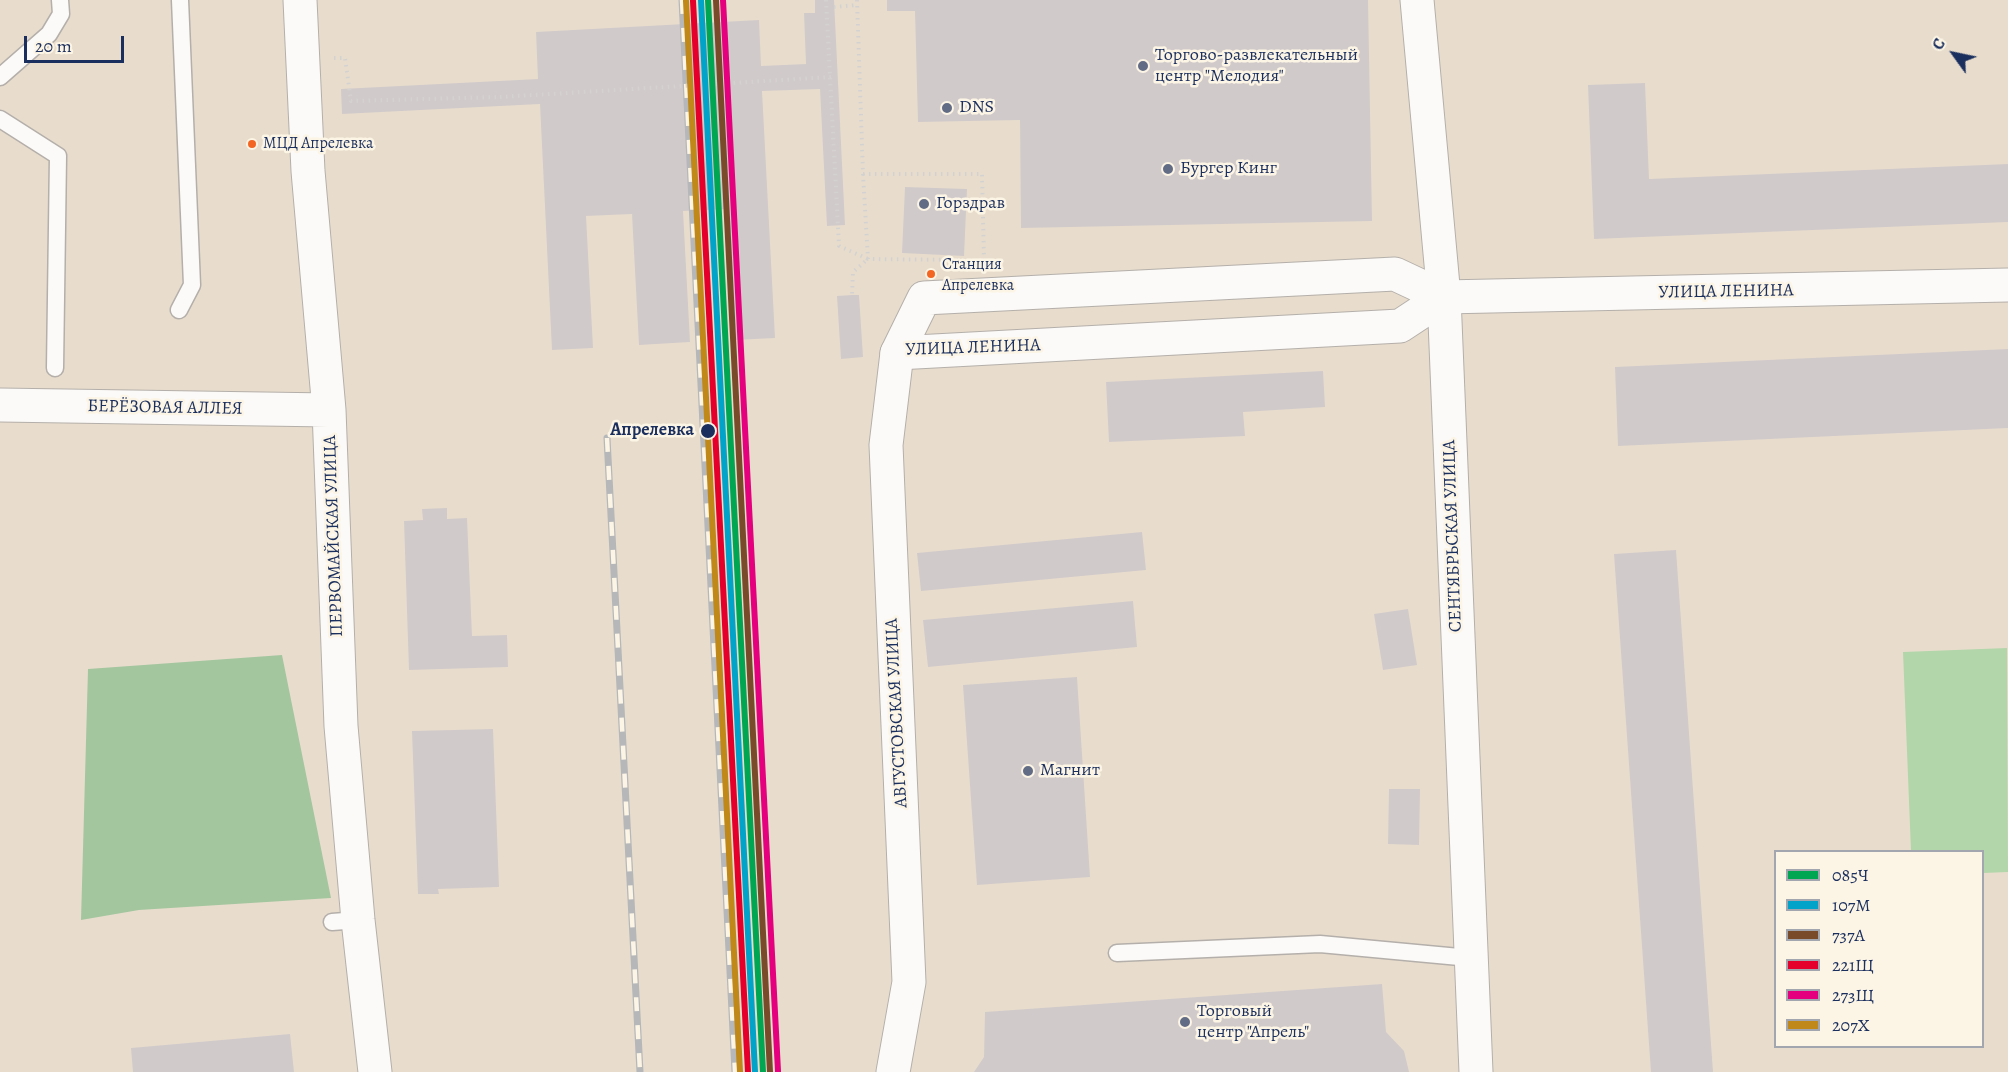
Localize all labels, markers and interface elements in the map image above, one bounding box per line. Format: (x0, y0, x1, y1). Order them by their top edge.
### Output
scale bar (27, 24, 128, 62)
north arrow (1924, 24, 1984, 84)
text: 20 m (35, 34, 72, 58)
text: С (1927, 34, 1951, 54)
place label: Торгово-развлекательный центр "Мелодия" (1155, 45, 1358, 88)
marker: Торгово-развлекательный центр "Мелодия" (1136, 59, 1150, 73)
place label: DNS (959, 97, 994, 119)
marker: DNS (940, 101, 954, 115)
place label: МЦД Апрелевка (263, 134, 373, 154)
marker: МЦД Апрелевка (246, 138, 258, 150)
place label: Бургер Кинг (1180, 158, 1277, 180)
marker: Бургер Кинг (1161, 162, 1175, 176)
place label: Горздрав (936, 193, 1005, 215)
marker: Горздрав (917, 197, 931, 211)
place label: Станция Апрелевка (942, 255, 1014, 293)
marker: Станция Апрелевка (925, 268, 937, 280)
street label: УЛИЦА ЛЕНИНА (1658, 280, 1794, 304)
street label: УЛИЦА ЛЕНИНА (905, 335, 1041, 361)
street label: БЕРЁЗОВАЯ АЛЛЕЯ (87, 396, 243, 420)
place label: Апрелевка (610, 420, 694, 442)
marker: Апрелевка (699, 422, 717, 440)
street label: ПЕРВОМАЙСКАЯ УЛИЦА (320, 435, 348, 637)
street label: СЕНТЯБРЬСКАЯ УЛИЦА (1439, 439, 1467, 633)
street label: АВГУСТОВСКАЯ УЛИЦА (881, 618, 913, 808)
place label: Магнит (1040, 760, 1100, 782)
marker: Магнит (1021, 764, 1035, 778)
legend (1774, 850, 1984, 1048)
text: 085Ч (1832, 863, 1869, 887)
text: 107М (1832, 893, 1871, 917)
text: 737А (1832, 923, 1865, 947)
text: 221Щ (1832, 953, 1874, 977)
text: 273Щ (1832, 983, 1874, 1007)
place label: Торговый центр "Апрель" (1197, 1001, 1309, 1044)
text: 207Х (1832, 1013, 1870, 1037)
marker: Торговый центр "Апрель" (1178, 1015, 1192, 1029)

